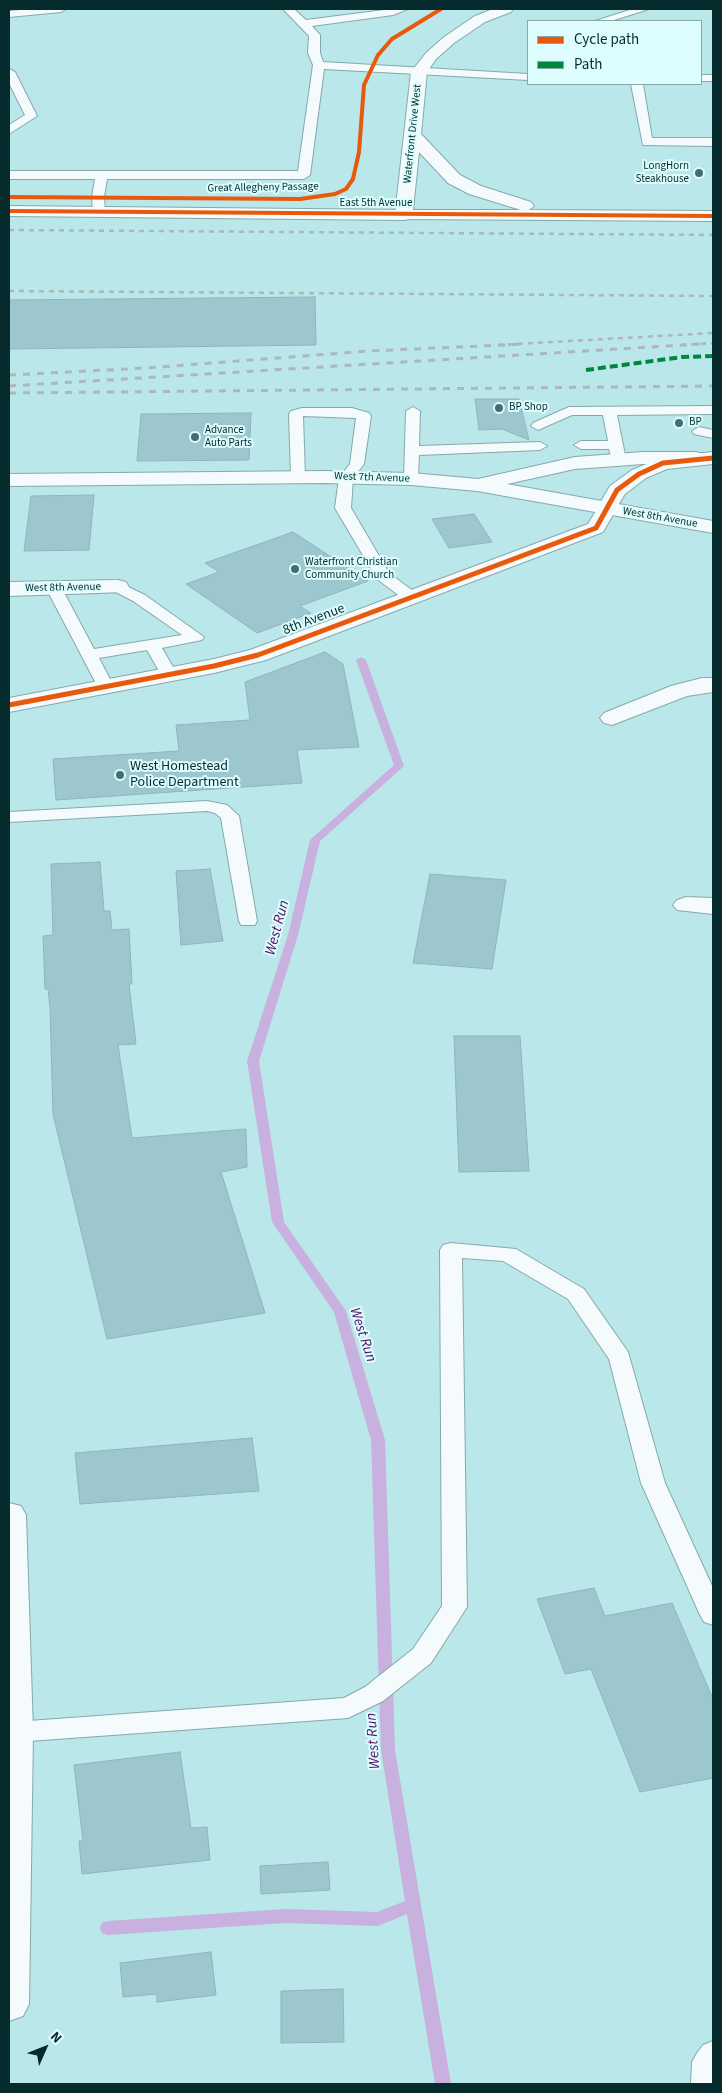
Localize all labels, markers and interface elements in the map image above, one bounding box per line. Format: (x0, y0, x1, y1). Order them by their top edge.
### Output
legend (527, 20, 702, 85)
text: Cycle path (574, 29, 639, 50)
text: Path (574, 54, 602, 75)
street label: Waterfront Drive West (401, 84, 425, 184)
place label: LongHorn Steakhouse (636, 160, 689, 186)
marker: LongHorn Steakhouse (693, 167, 705, 179)
street label: Great Allegheny Passage (207, 180, 319, 196)
street label: East 5th Avenue (340, 197, 412, 211)
place label: BP Shop (509, 401, 548, 415)
marker: BP Shop (493, 402, 505, 414)
place label: BP (689, 416, 702, 430)
marker: BP (673, 417, 685, 429)
place label: Advance Auto Parts (205, 424, 252, 450)
marker: Advance Auto Parts (189, 431, 201, 443)
street label: West 7th Avenue (334, 470, 410, 486)
street label: West 8th Avenue (622, 505, 698, 531)
place label: Waterfront Christian Community Church (305, 556, 398, 582)
marker: Waterfront Christian Community Church (289, 563, 301, 575)
street label: West 8th Avenue (25, 581, 101, 595)
street label: 8th Avenue (281, 600, 347, 640)
place label: West Homestead Police Department (130, 759, 239, 792)
marker: West Homestead Police Department (114, 769, 126, 781)
water label: West Run (262, 898, 294, 958)
water label: West Run (345, 1305, 379, 1365)
water label: West Run (363, 1712, 385, 1770)
north arrow (20, 2023, 70, 2073)
text: N (45, 2027, 66, 2048)

